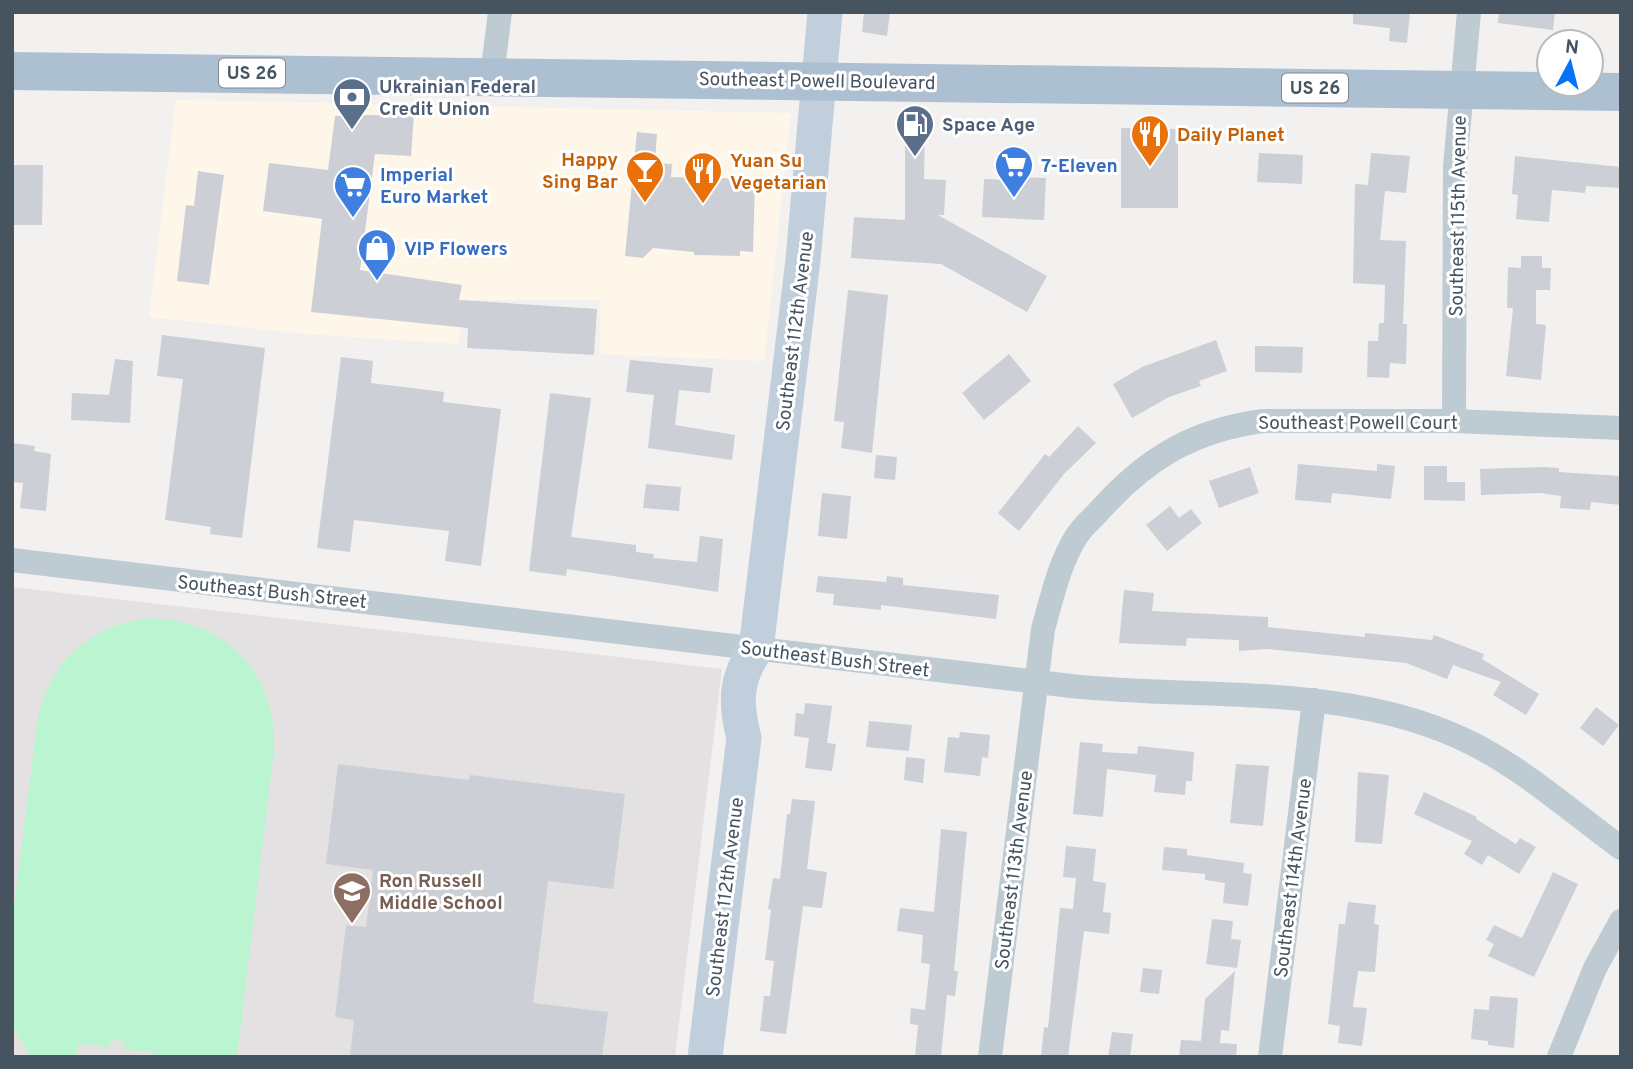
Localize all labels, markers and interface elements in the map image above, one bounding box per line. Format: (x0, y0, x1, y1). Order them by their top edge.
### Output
north arrow (1535, 28, 1605, 98)
text: N (1564, 35, 1580, 61)
road number: US 26 (219, 58, 285, 88)
street label: Southeast Powell Boulevard (698, 68, 936, 96)
road number: US 26 (1282, 74, 1348, 102)
bank icon: Ukrainian Federal Credit Union (331, 76, 373, 131)
place label: Ukrainian Federal Credit Union (379, 76, 536, 122)
fuel station icon: Space Age (894, 103, 936, 158)
restaurant icon: Daily Planet (1129, 113, 1171, 168)
place label: Space Age (942, 114, 1035, 138)
street label: Southeast 115th Avenue (1445, 115, 1473, 317)
place label: Daily Planet (1177, 124, 1285, 148)
supermarket icon: 7-Eleven (993, 144, 1035, 199)
place label: Happy Sing Bar (542, 149, 618, 195)
bar icon: Happy Sing Bar (624, 149, 666, 204)
restaurant icon: Yuan Su Vegetarian (682, 150, 724, 205)
place label: Yuan Su Vegetarian (730, 150, 827, 196)
place label: 7-Eleven (1041, 155, 1118, 179)
supermarket icon: Imperial Euro Market (332, 164, 374, 219)
place label: Imperial Euro Market (380, 164, 488, 210)
shop icon: VIP Flowers (356, 227, 398, 282)
street label: Southeast 112th Avenue (772, 230, 820, 433)
place label: VIP Flowers (404, 238, 508, 262)
street label: Southeast Powell Court (1258, 412, 1458, 436)
street label: Southeast Bush Street (176, 571, 368, 615)
street label: Southeast Bush Street (739, 636, 931, 683)
street label: Southeast 113th Avenue (991, 769, 1039, 971)
street label: Southeast 114th Avenue (1270, 777, 1318, 979)
street label: Southeast 112th Avenue (702, 796, 750, 999)
school or university icon: Ron Russell Middle School (331, 870, 373, 925)
place label: Ron Russell Middle School (379, 870, 503, 916)

